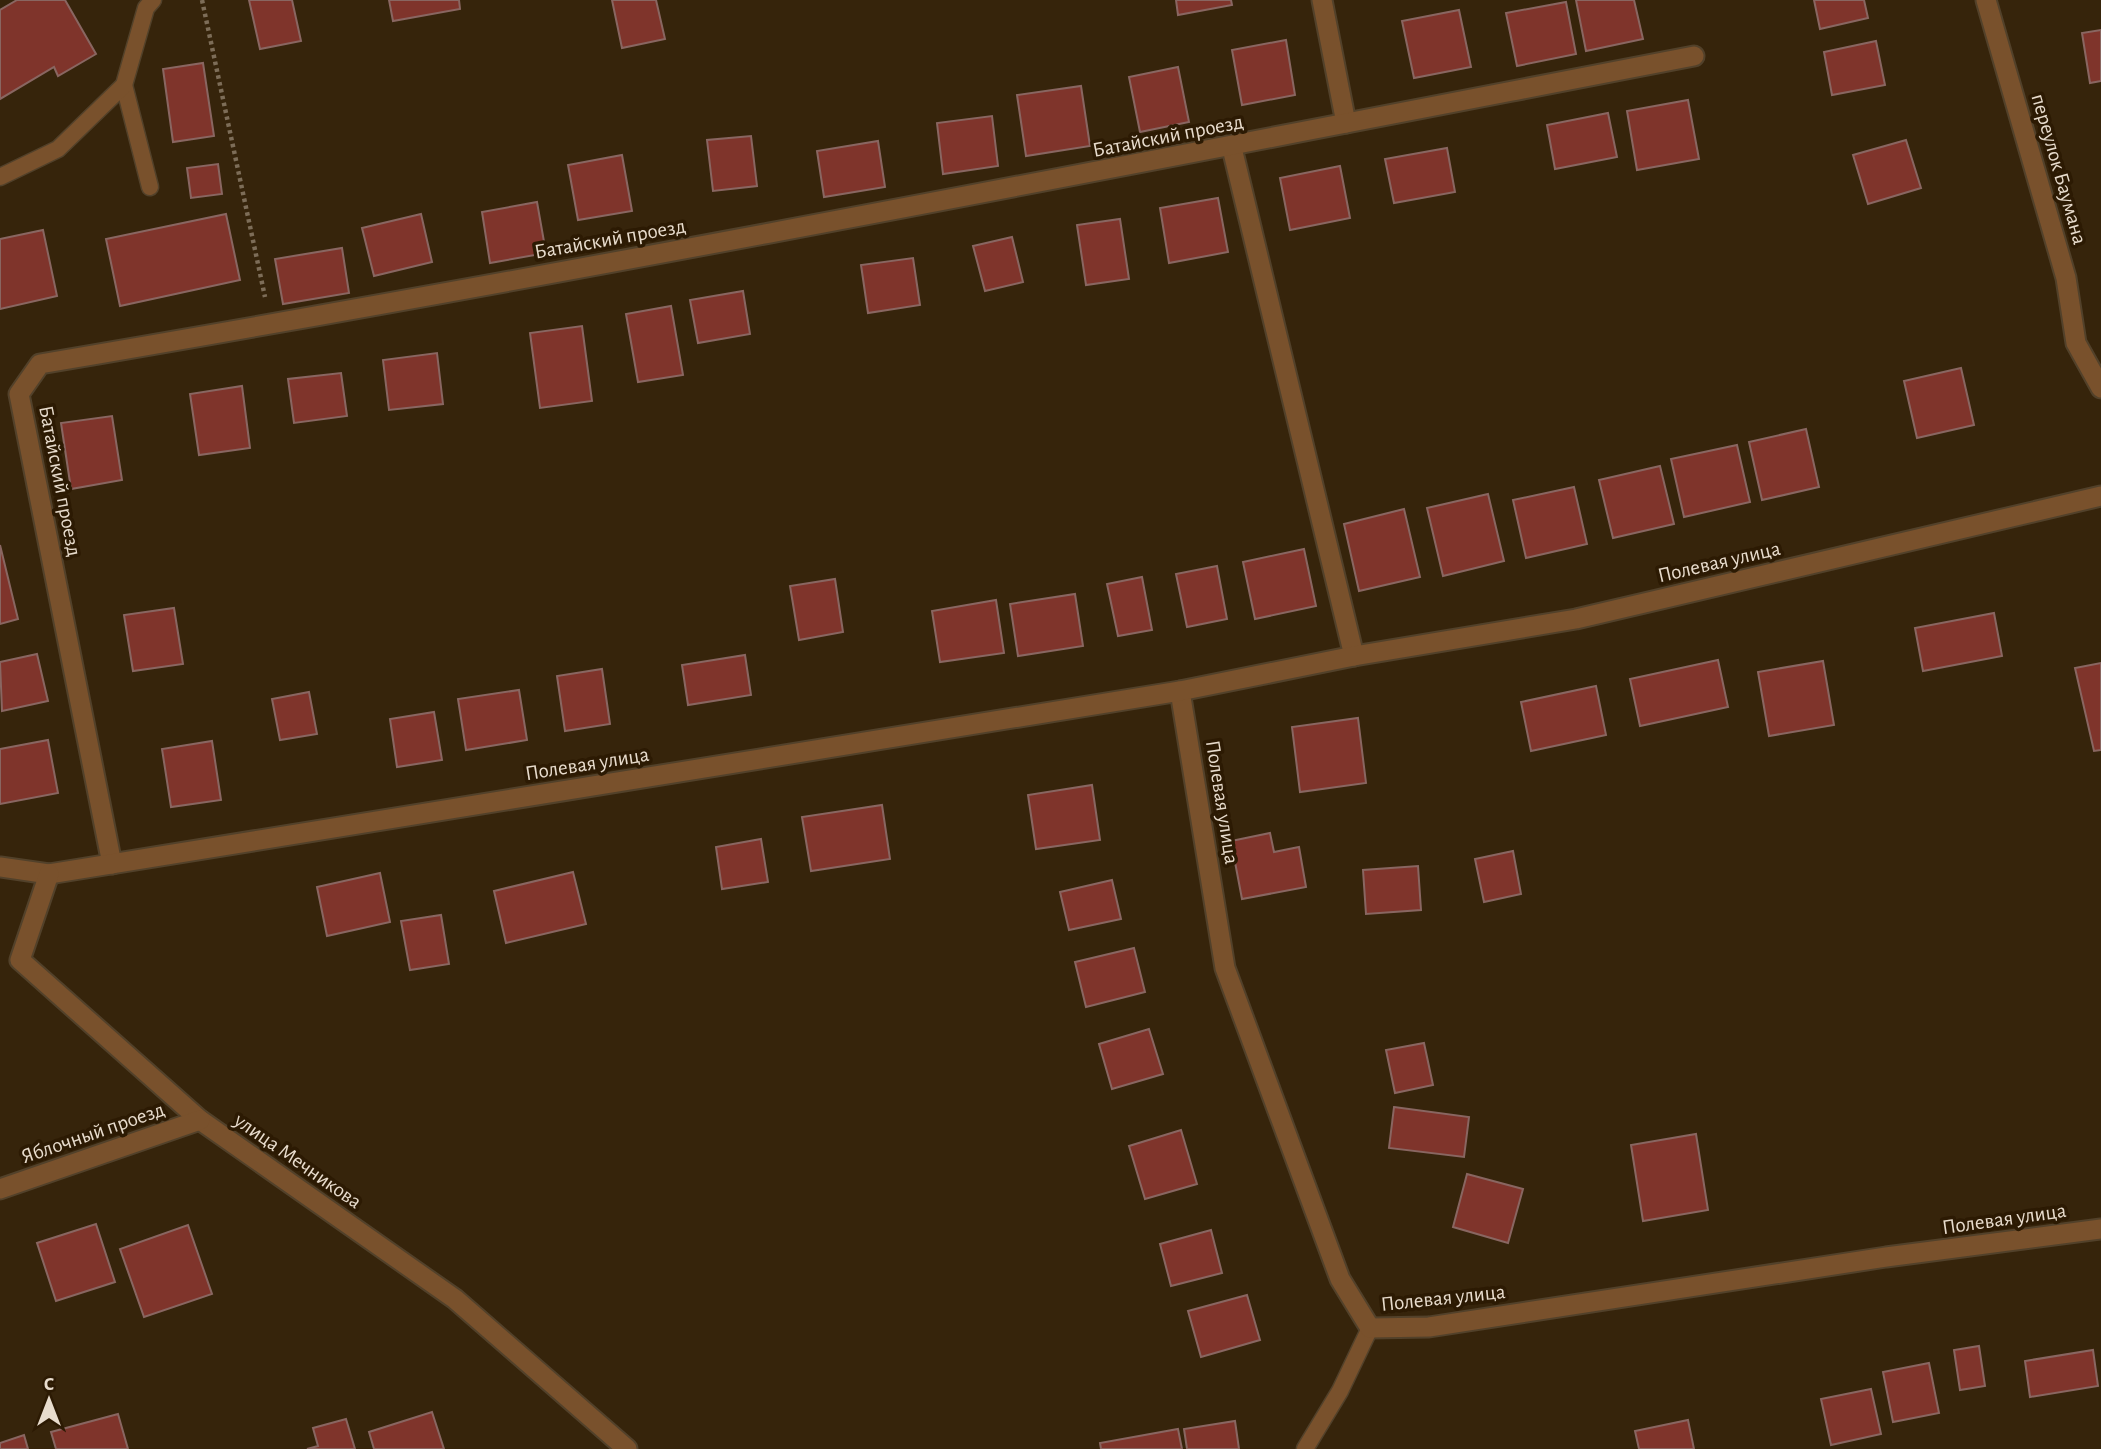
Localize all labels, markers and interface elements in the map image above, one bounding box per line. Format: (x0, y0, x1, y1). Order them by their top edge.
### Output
street label: переулок Баумана (2027, 91, 2091, 247)
street label: Батайский проезд (1091, 111, 1245, 161)
street label: Батайский проезд (533, 215, 687, 263)
street label: Батайский проезд (35, 404, 85, 558)
street label: Полевая улица (1656, 538, 1783, 586)
street label: Полевая улица (1202, 738, 1242, 866)
street label: Полевая улица (523, 744, 651, 784)
street label: Яблочный проезд (19, 1099, 167, 1167)
street label: улица Мечникова (230, 1109, 366, 1213)
street label: Полевая улица (1941, 1200, 2068, 1238)
street label: Полевая улица (1380, 1281, 1507, 1315)
north arrow (14, 1365, 84, 1435)
text: С (44, 1375, 54, 1394)

